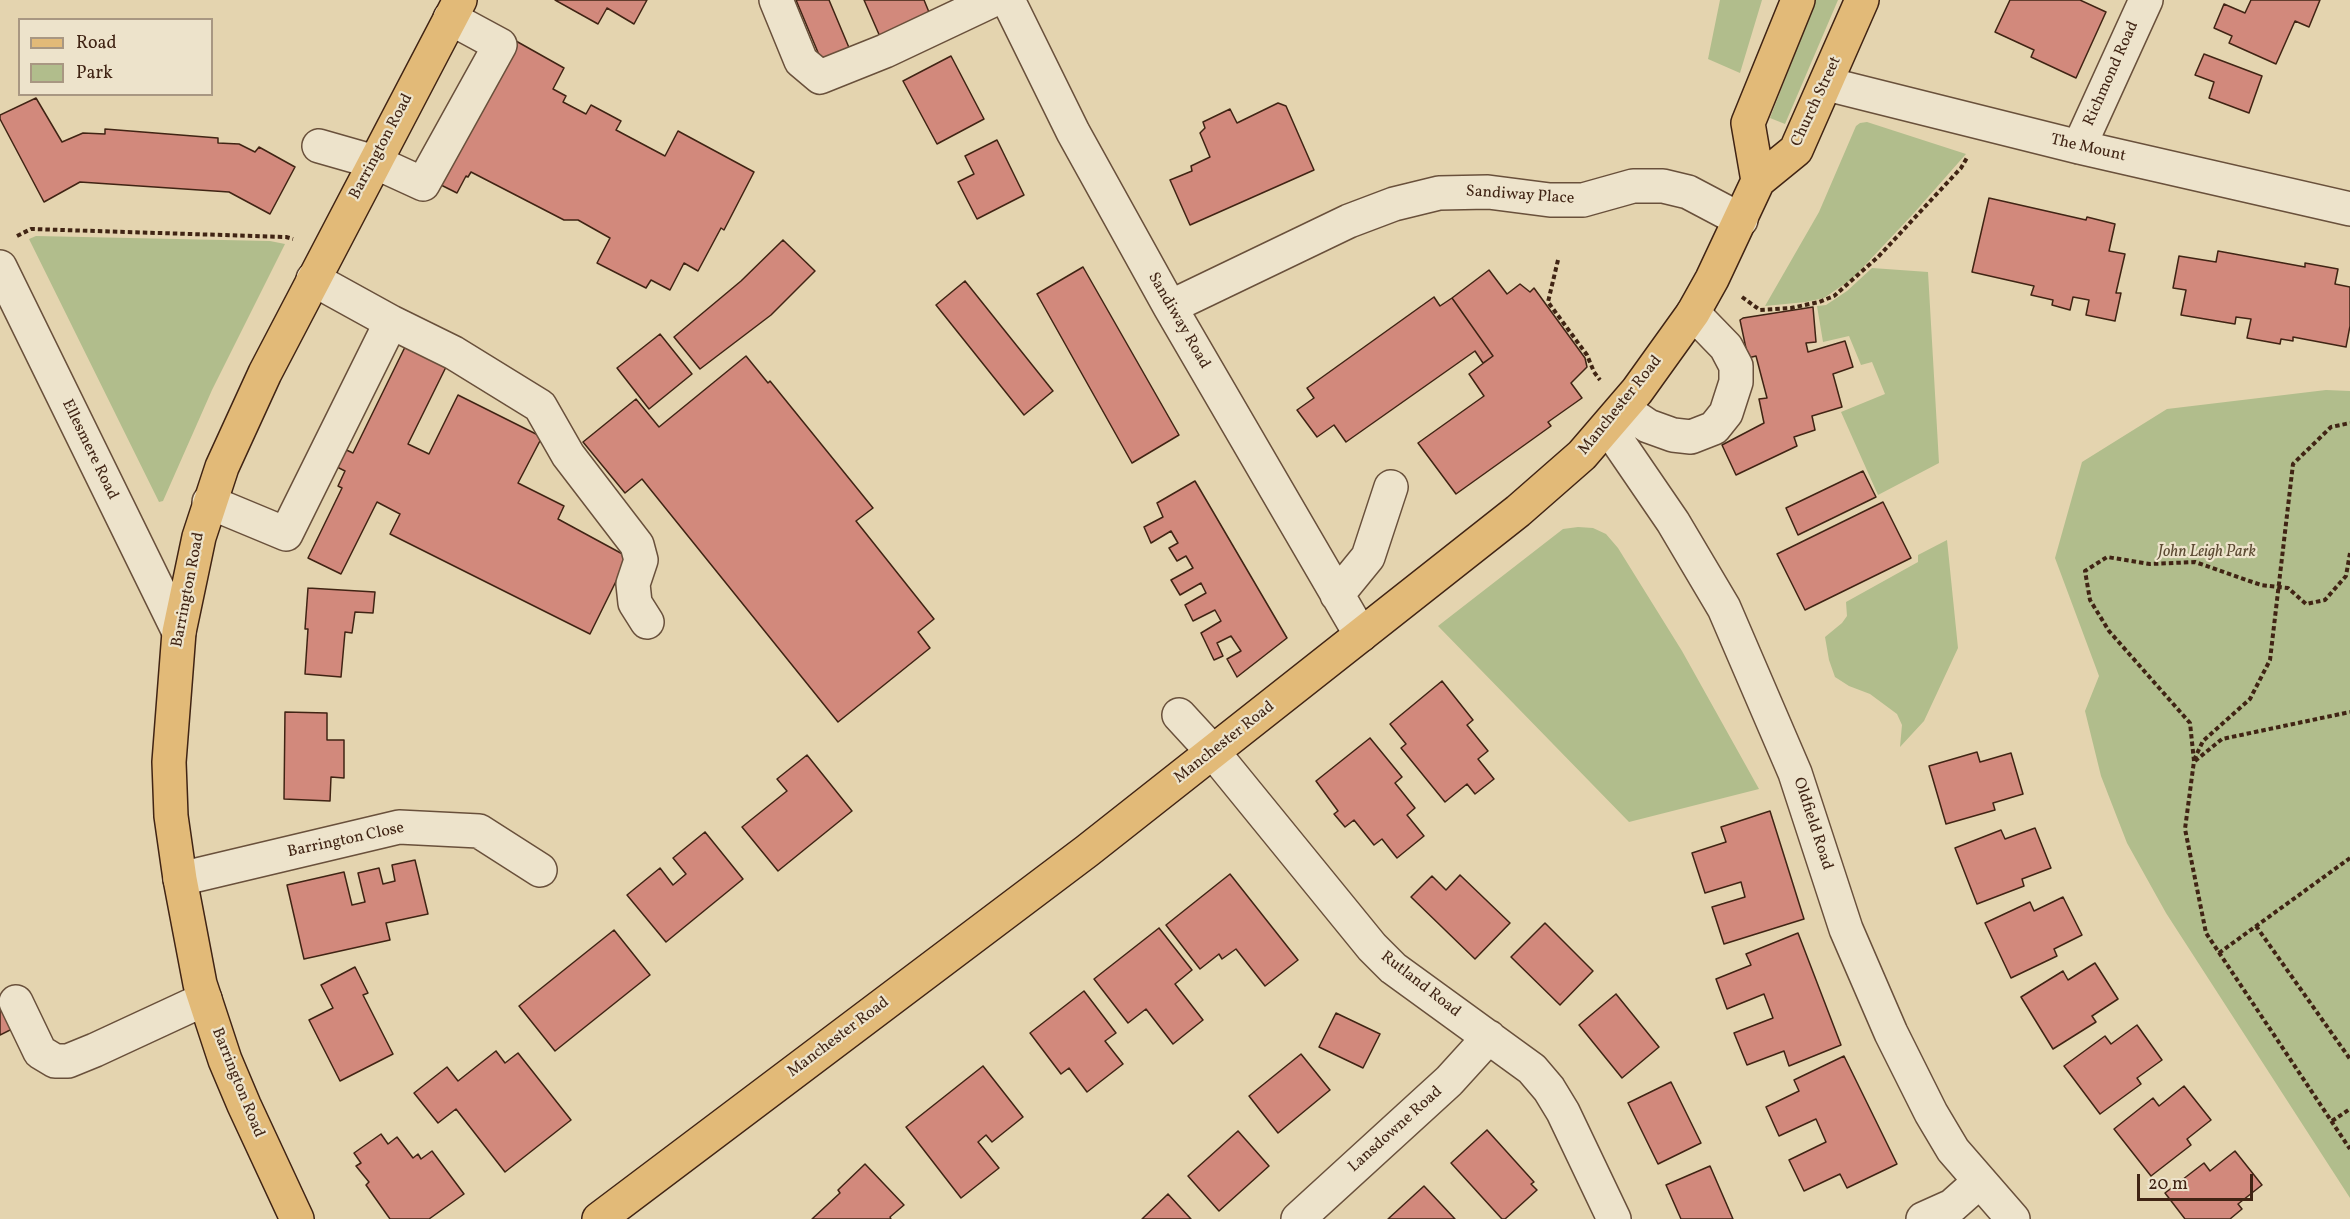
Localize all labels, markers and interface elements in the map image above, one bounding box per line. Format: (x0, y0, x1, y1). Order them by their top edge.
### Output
legend (18, 18, 213, 96)
street label: Richmond Road (2080, 19, 2144, 129)
text: Road (76, 31, 117, 56)
street label: Church Street (1788, 54, 1846, 150)
text: Park (76, 61, 113, 86)
street label: Barrington Road (346, 91, 418, 203)
street label: The Mount (2049, 131, 2127, 167)
street label: Sandiway Place (1465, 183, 1575, 209)
street label: Sandiway Road (1143, 269, 1213, 373)
street label: Manchester Road (1575, 352, 1667, 460)
street label: Ellesmere Road (56, 397, 122, 503)
street label: Barrington Road (168, 531, 210, 649)
park label: John Leigh Park (2158, 543, 2256, 563)
street label: Manchester Road (1171, 698, 1279, 788)
street label: Oldfield Road (1788, 775, 1836, 873)
street label: Barrington Close (286, 819, 406, 863)
street label: Rutland Road (1376, 948, 1464, 1022)
street label: Manchester Road (784, 994, 894, 1082)
street label: Barrington Road (206, 1025, 268, 1141)
street label: Lansdowne Road (1345, 1083, 1447, 1177)
scale bar (2140, 1162, 2256, 1200)
text: 20 m (2148, 1172, 2188, 1197)

